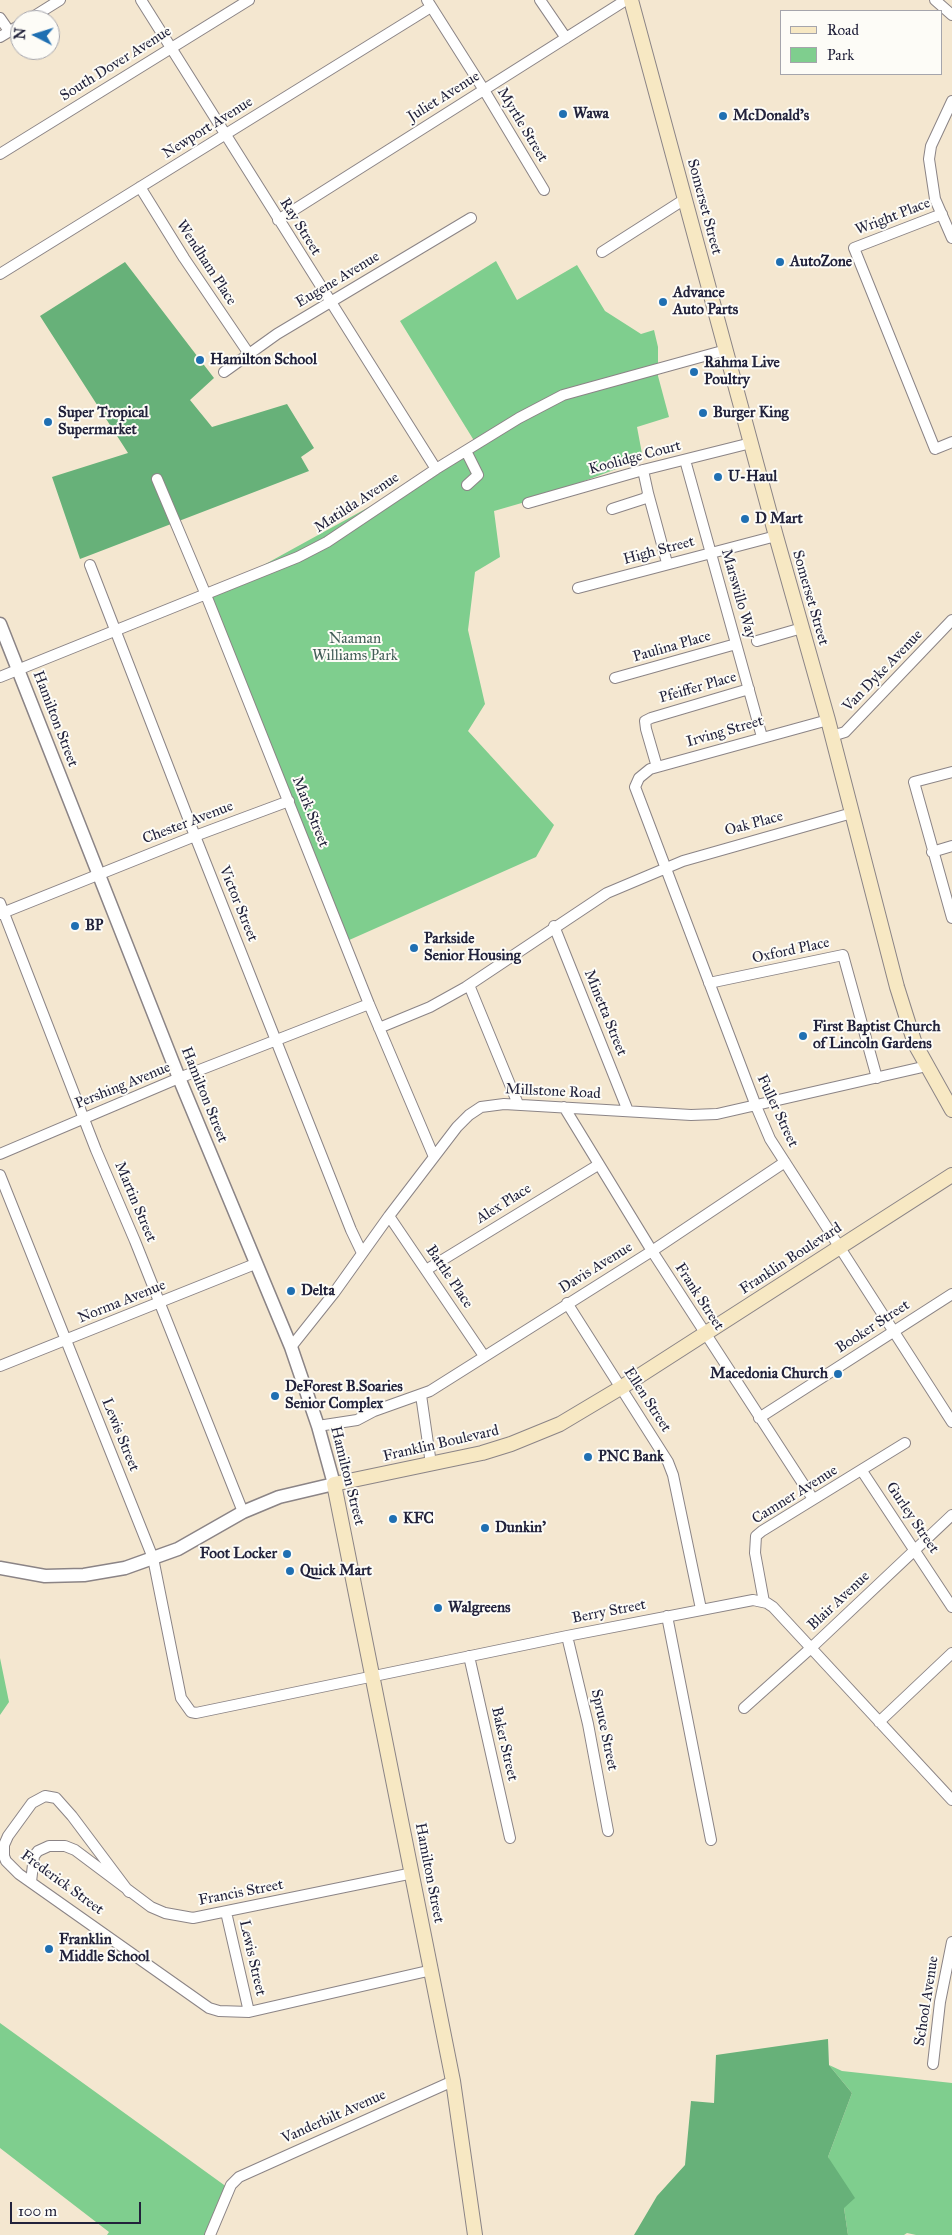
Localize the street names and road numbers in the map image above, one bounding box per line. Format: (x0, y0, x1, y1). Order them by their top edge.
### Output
street label: South Dover Avenue (57, 23, 175, 105)
street label: Juliet Avenue (405, 68, 483, 126)
street label: Myrtle Street (493, 84, 551, 166)
street label: Newport Avenue (160, 93, 256, 163)
street label: Somerset Street (683, 157, 725, 257)
street label: Wright Place (853, 194, 933, 240)
street label: Ray Street (275, 195, 325, 259)
street label: Wendham Place (172, 217, 240, 309)
street label: Eugene Avenue (293, 248, 383, 312)
street label: Koolidge Court (587, 437, 683, 479)
street label: Matilda Avenue (311, 469, 403, 537)
street label: High Street (621, 533, 697, 569)
street label: Marswillo Way (717, 547, 759, 641)
street label: Somerset Street (788, 548, 832, 648)
street label: Van Dyke Avenue (839, 626, 927, 716)
street label: Paulina Place (631, 627, 713, 667)
street label: Hamilton Street (28, 668, 82, 770)
street label: Pfeiffer Place (657, 668, 739, 708)
street label: Irving Street (684, 712, 766, 752)
street label: Mark Street (288, 774, 332, 850)
street label: Chester Avenue (140, 797, 236, 849)
street label: Oak Place (723, 808, 785, 840)
street label: Victor Street (215, 864, 261, 944)
street label: Oxford Place (751, 934, 831, 968)
street label: Minetta Street (580, 967, 630, 1059)
street label: Hamilton Street (177, 1045, 231, 1145)
street label: Pershing Avenue (73, 1059, 173, 1113)
street label: Fuller Street (752, 1072, 802, 1150)
street label: Millstone Road (505, 1081, 601, 1103)
street label: Martin Street (110, 1159, 160, 1245)
street label: Alex Place (473, 1180, 535, 1228)
street label: Franklin Boulevard (736, 1219, 846, 1299)
street label: Davis Avenue (556, 1238, 636, 1298)
street label: Battle Place (421, 1242, 477, 1312)
street label: Frank Street (670, 1260, 728, 1334)
street label: Norma Avenue (76, 1276, 168, 1328)
street label: Booker Street (833, 1296, 913, 1358)
street label: Ellen Street (619, 1364, 675, 1436)
street label: Lewis Street (97, 1396, 143, 1474)
street label: Franklin Boulevard (381, 1422, 501, 1466)
street label: Hamilton Street (326, 1425, 368, 1527)
street label: Camner Avenue (749, 1462, 841, 1528)
street label: Gurley Street (882, 1479, 942, 1557)
street label: Blair Avenue (804, 1568, 874, 1634)
street label: Berry Street (571, 1596, 647, 1628)
street label: Spruce Street (587, 1688, 621, 1772)
street label: Baker Street (487, 1705, 521, 1783)
street label: Hamilton Street (410, 1821, 448, 1925)
street label: Frederick Street (17, 1847, 107, 1919)
street label: Francis Street (197, 1876, 285, 1910)
street label: Lewis Street (235, 1918, 269, 1998)
street label: School Avenue (911, 1955, 943, 2047)
street label: Vanderbilt Avenue (279, 2086, 389, 2148)

